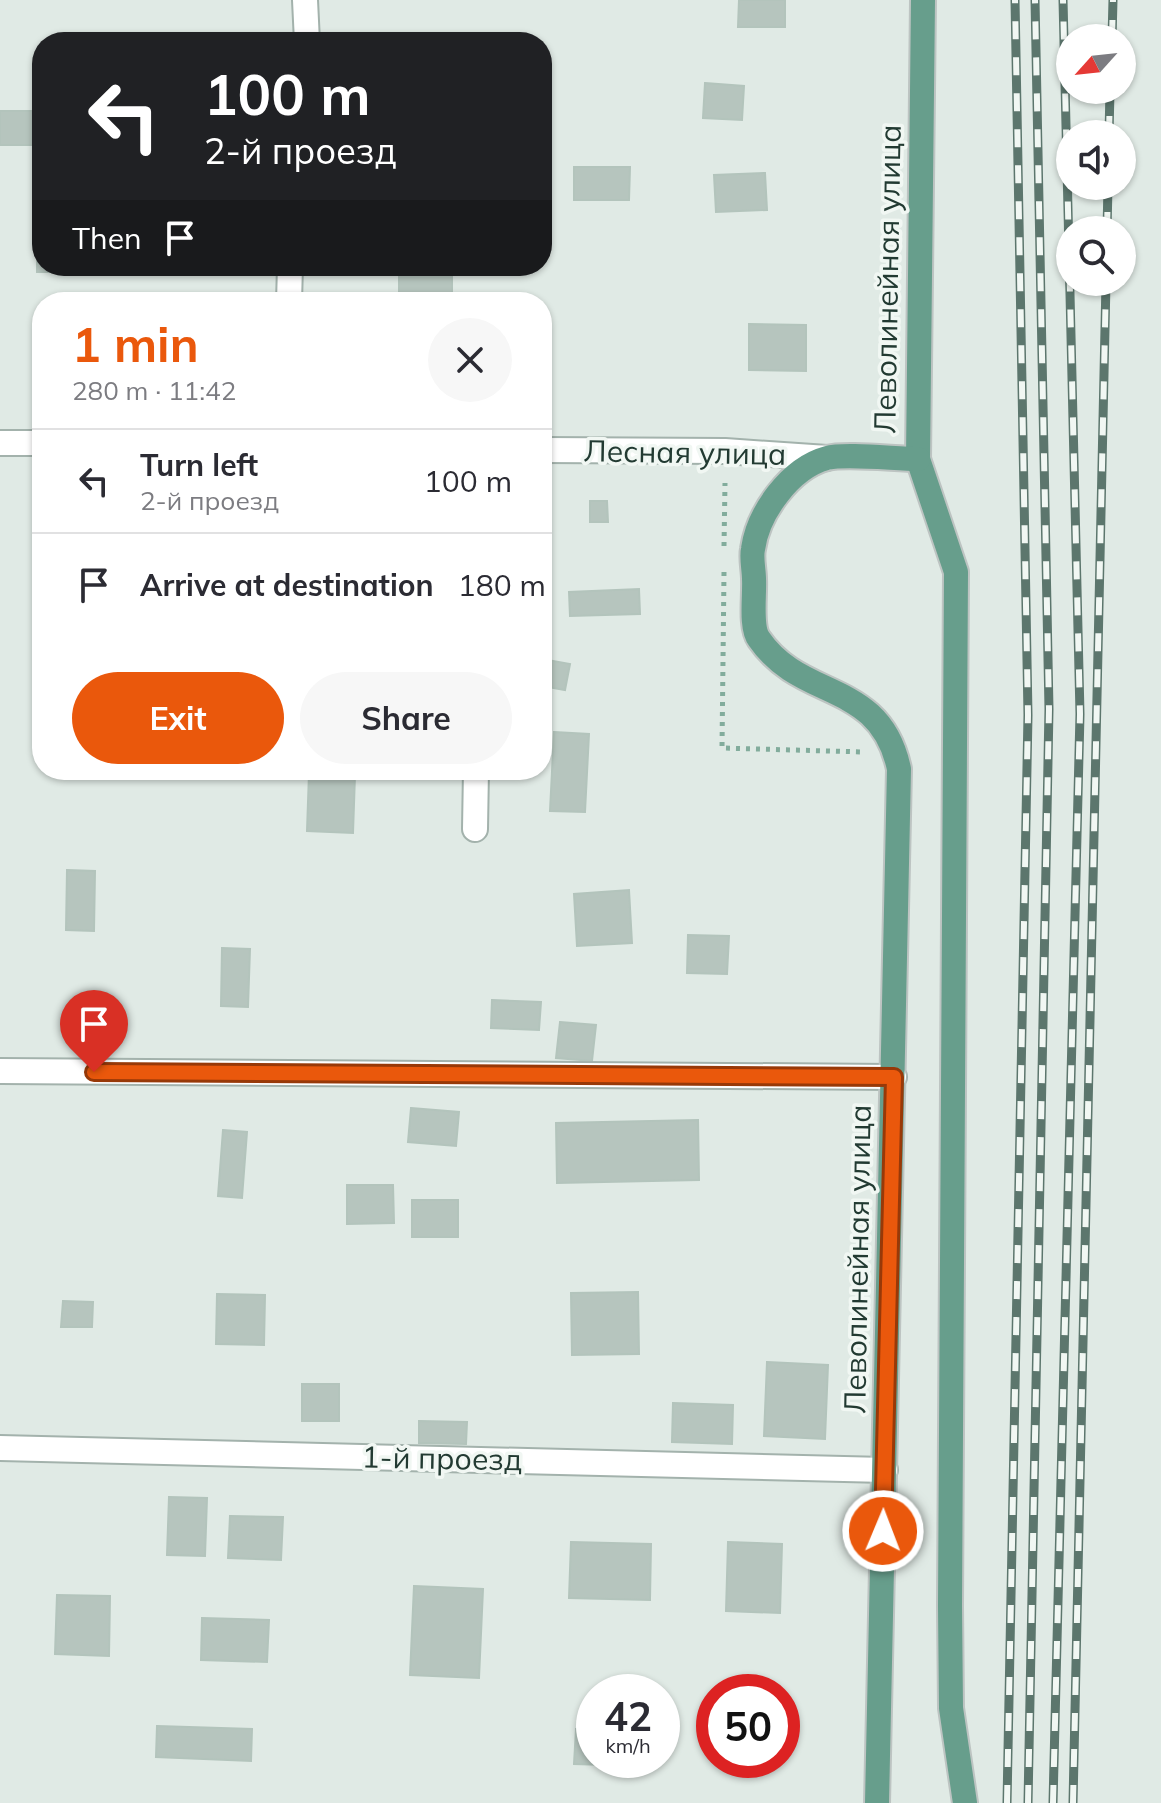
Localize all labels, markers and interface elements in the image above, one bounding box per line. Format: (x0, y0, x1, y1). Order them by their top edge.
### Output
north arrow (1056, 24, 1136, 104)
map controls (1056, 24, 1136, 296)
text: 100 m (204, 59, 371, 129)
icon: left (72, 64, 176, 168)
button: sound (1056, 120, 1136, 200)
street label: Леволинейная улица (865, 124, 909, 434)
text: 2-й проезд (204, 128, 397, 173)
icon: arrive (158, 216, 202, 260)
button: search (1056, 216, 1136, 296)
text: Then (72, 219, 142, 257)
text: 1 min (72, 314, 199, 374)
button: close (428, 318, 512, 402)
text: 280 m · 11:42 (72, 374, 236, 407)
street label: Лесная улица (583, 431, 787, 473)
text: Turn left (140, 446, 258, 484)
icon: left (72, 459, 116, 503)
text: 100 m (424, 462, 512, 500)
text: 2-й проезд (140, 484, 279, 517)
icon: arrive (72, 563, 116, 607)
text: Arrive at destination (140, 566, 434, 604)
text: 180 m (458, 566, 546, 604)
button: Exit (72, 672, 284, 764)
button: Share (300, 672, 512, 764)
pin (60, 990, 128, 1072)
icon: arrive (72, 1002, 116, 1046)
street label: Леволинейная улица (835, 1104, 879, 1414)
street label: 1-й проезд (361, 1438, 523, 1478)
position arrow (841, 1489, 925, 1573)
speed limit sign: 50 (696, 1674, 800, 1778)
text: 42 (604, 1691, 652, 1741)
text: km/h (605, 1733, 651, 1758)

